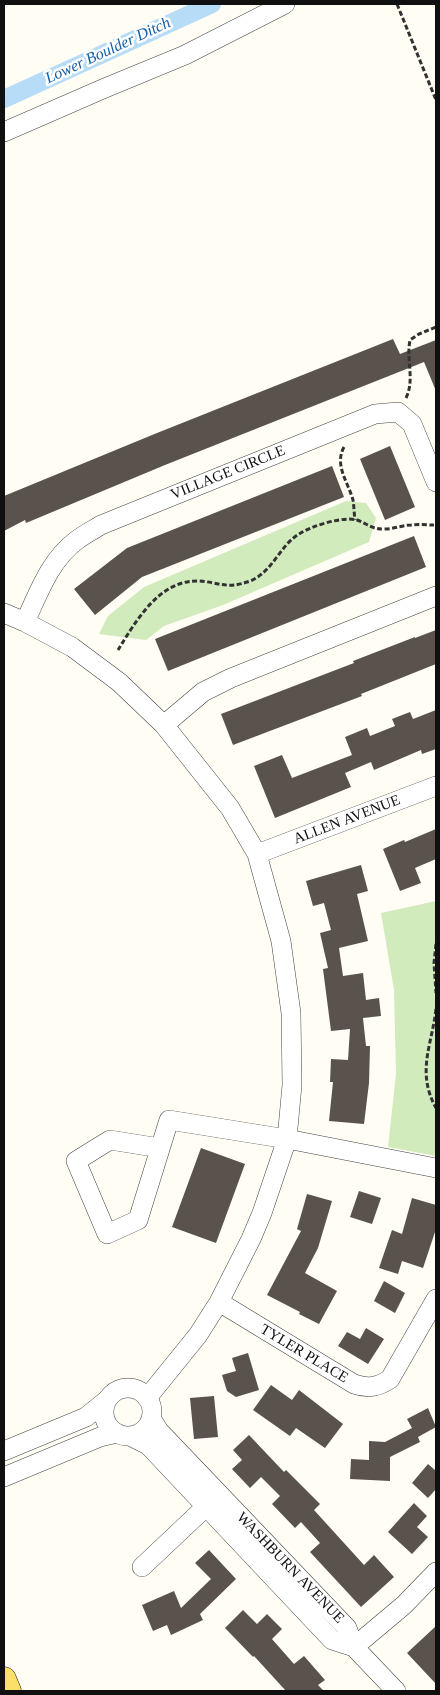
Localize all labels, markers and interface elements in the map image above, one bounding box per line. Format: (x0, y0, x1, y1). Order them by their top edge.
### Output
water label: Lower Boulder Ditch (42, 14, 174, 88)
street label: VILLAGE CIRCLE (168, 442, 288, 504)
street label: ALLEN AVENUE (291, 791, 403, 849)
street label: TYLER PLACE (257, 1321, 351, 1387)
street label: WASHBURN AVENUE (232, 1509, 348, 1627)

